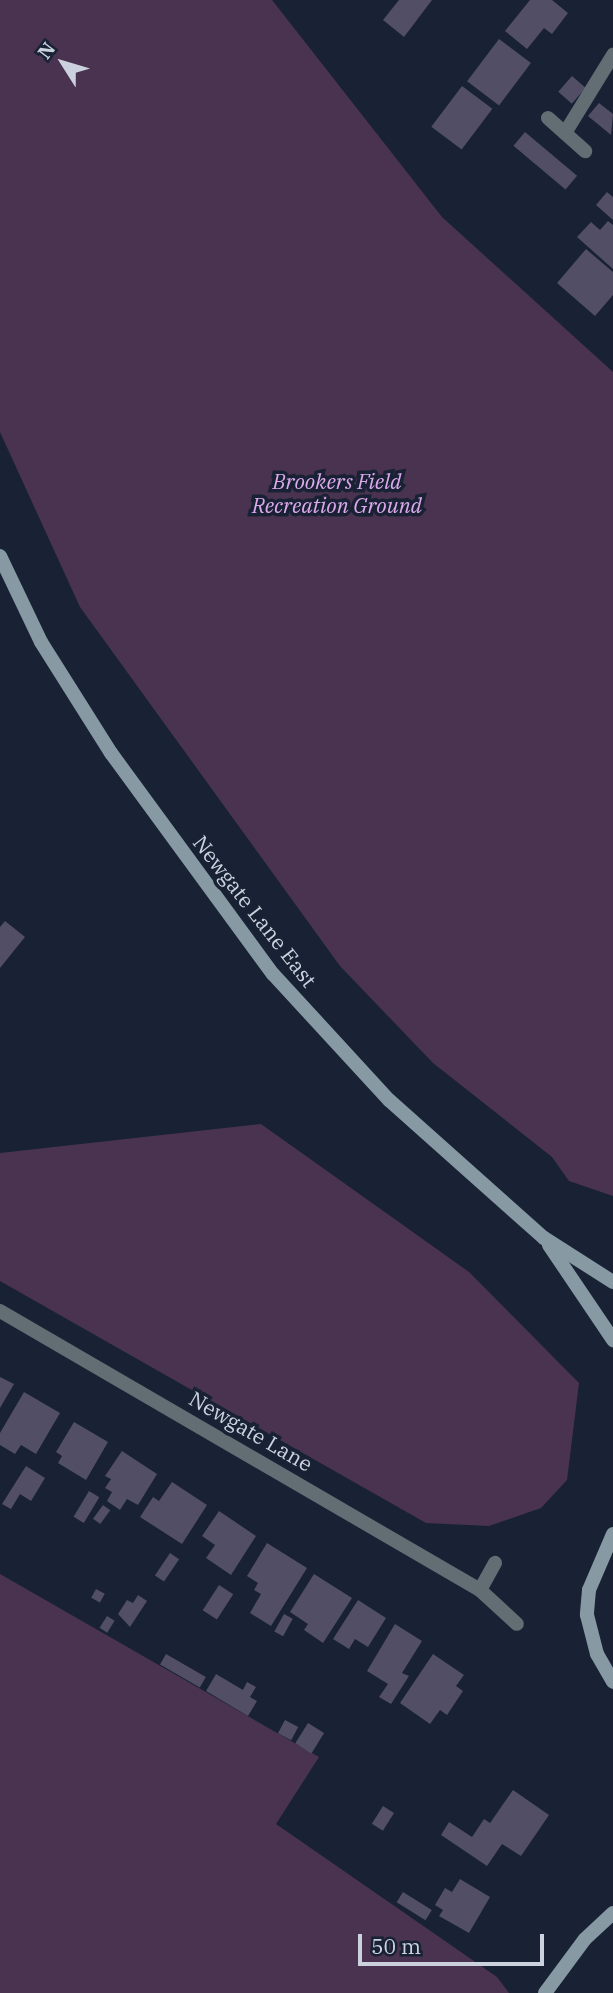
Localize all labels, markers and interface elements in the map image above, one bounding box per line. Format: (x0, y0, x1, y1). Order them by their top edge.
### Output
north arrow (28, 28, 98, 98)
text: N (32, 37, 60, 64)
park label: Brookers Field Recreation Ground (252, 468, 422, 518)
street label: Newgate Lane East (188, 830, 322, 992)
street label: Newgate Lane (185, 1386, 317, 1476)
scale bar (361, 1920, 546, 1964)
text: 50 m (371, 1932, 421, 1960)

